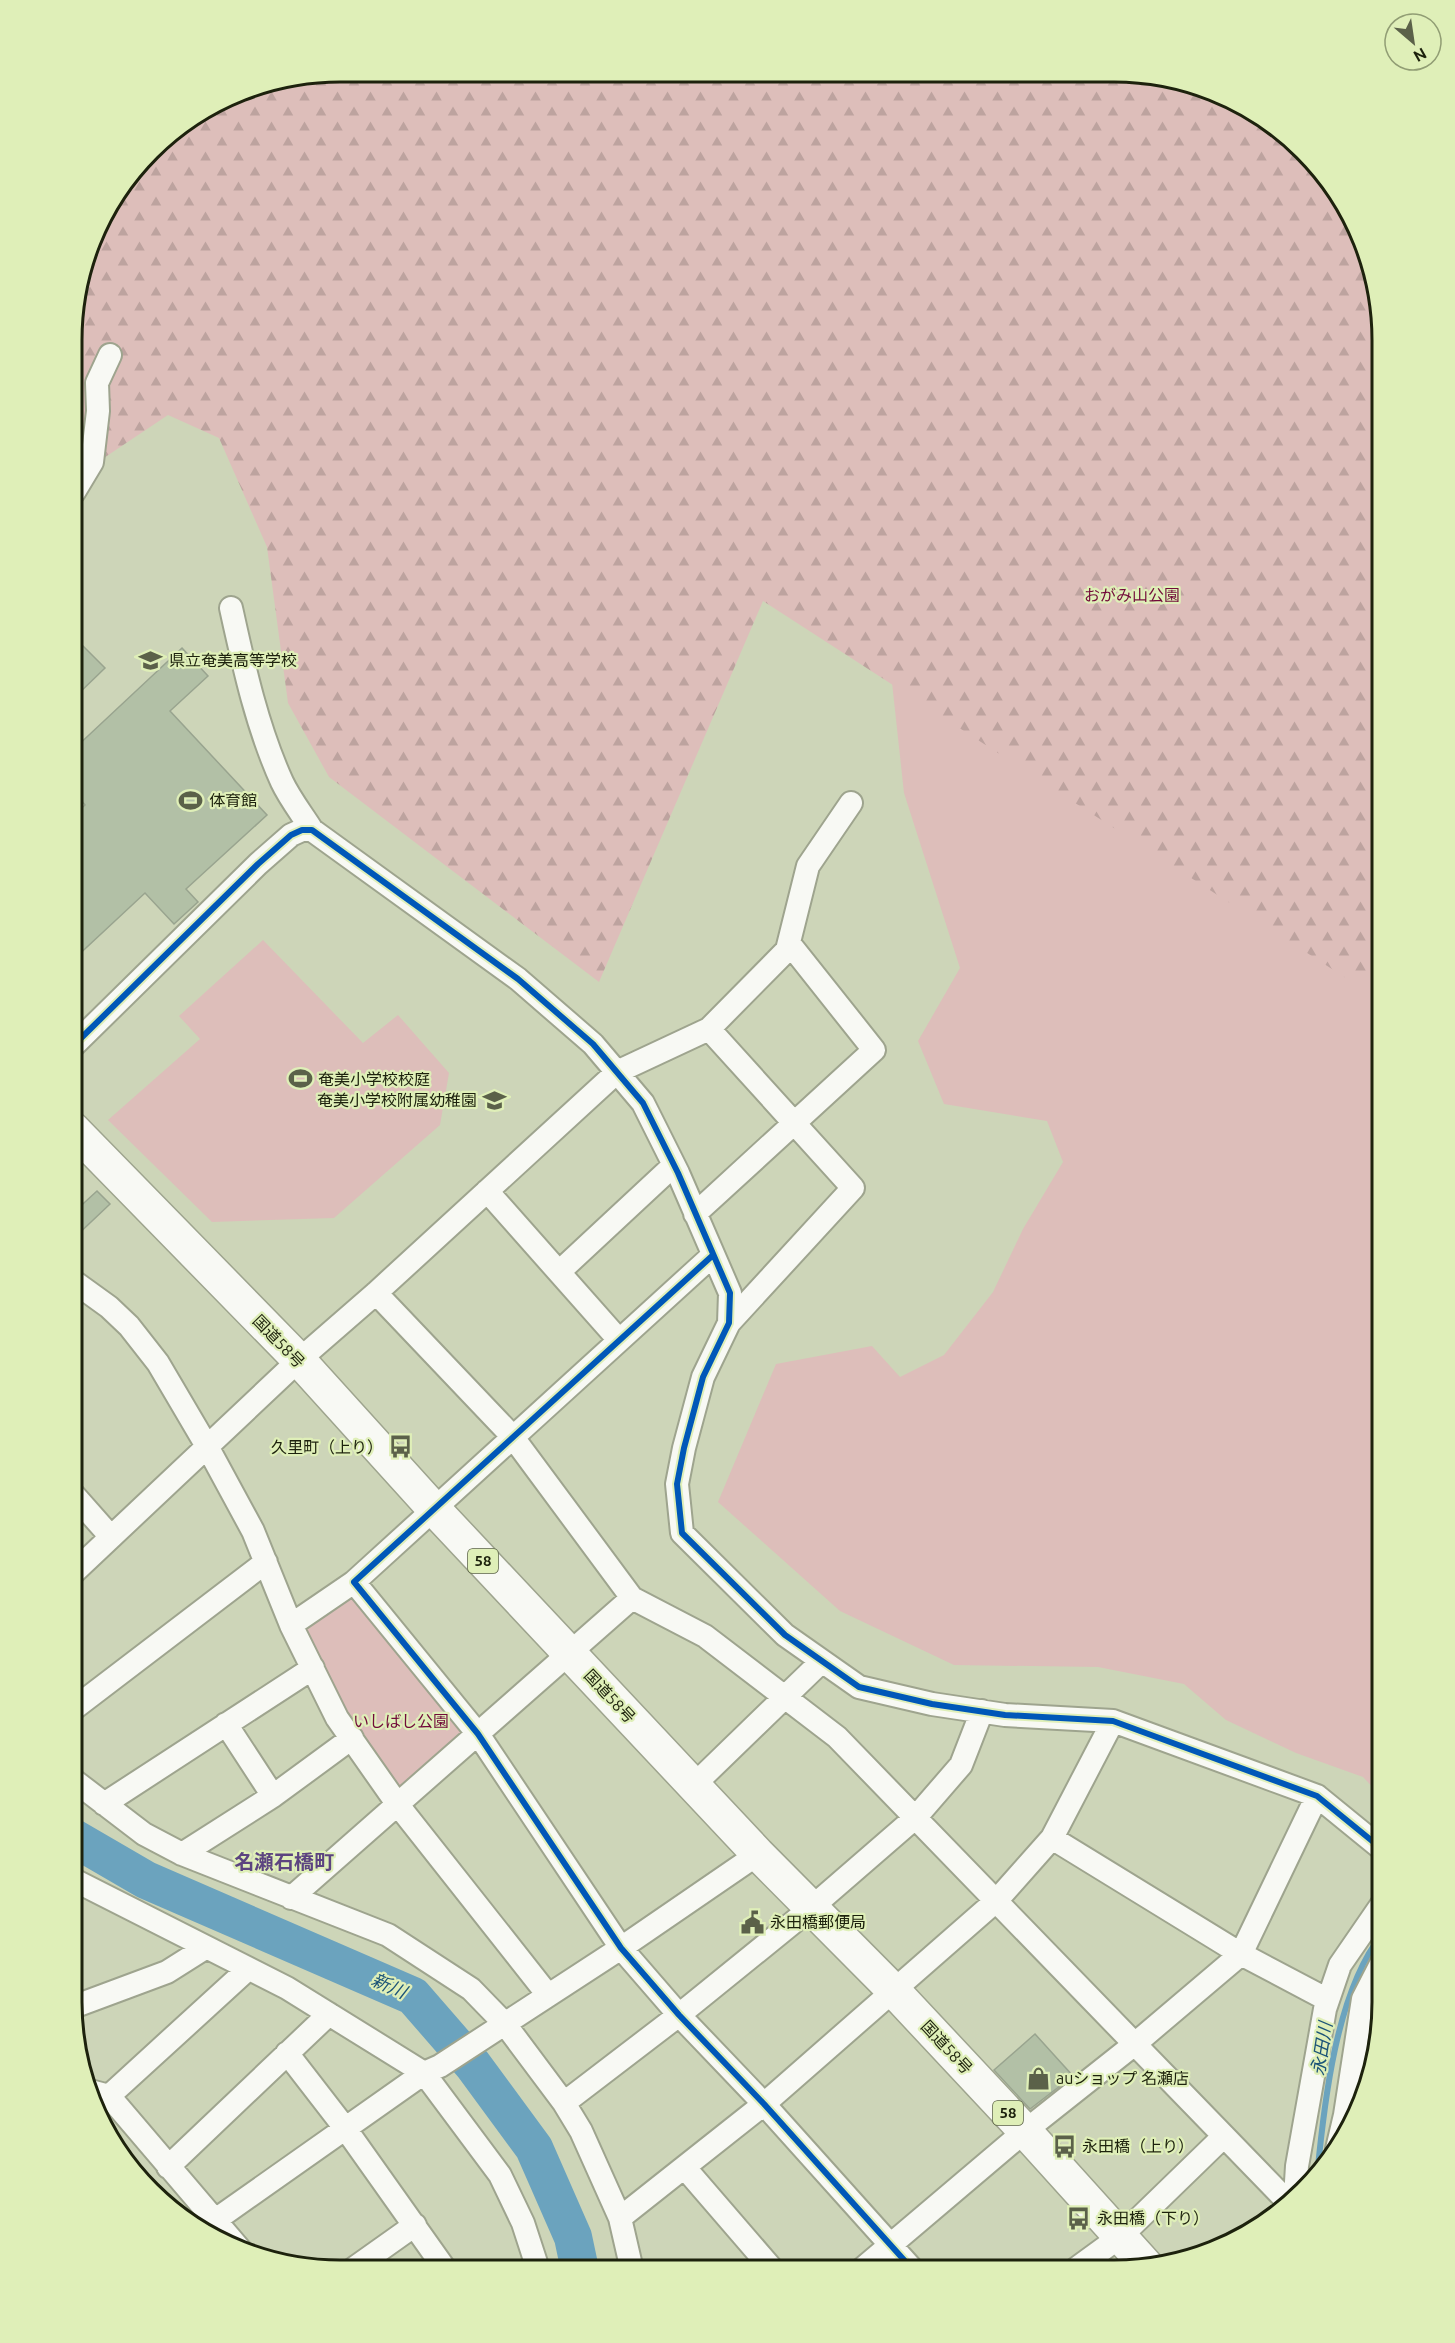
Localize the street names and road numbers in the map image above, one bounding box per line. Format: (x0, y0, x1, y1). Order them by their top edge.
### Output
street label: 国道58号 (250, 1311, 308, 1371)
road number: 58 (468, 1549, 498, 1573)
street label: 国道58号 (581, 1666, 639, 1726)
street label: 国道58号 (918, 2017, 976, 2077)
road number: 58 (993, 2101, 1023, 2125)

